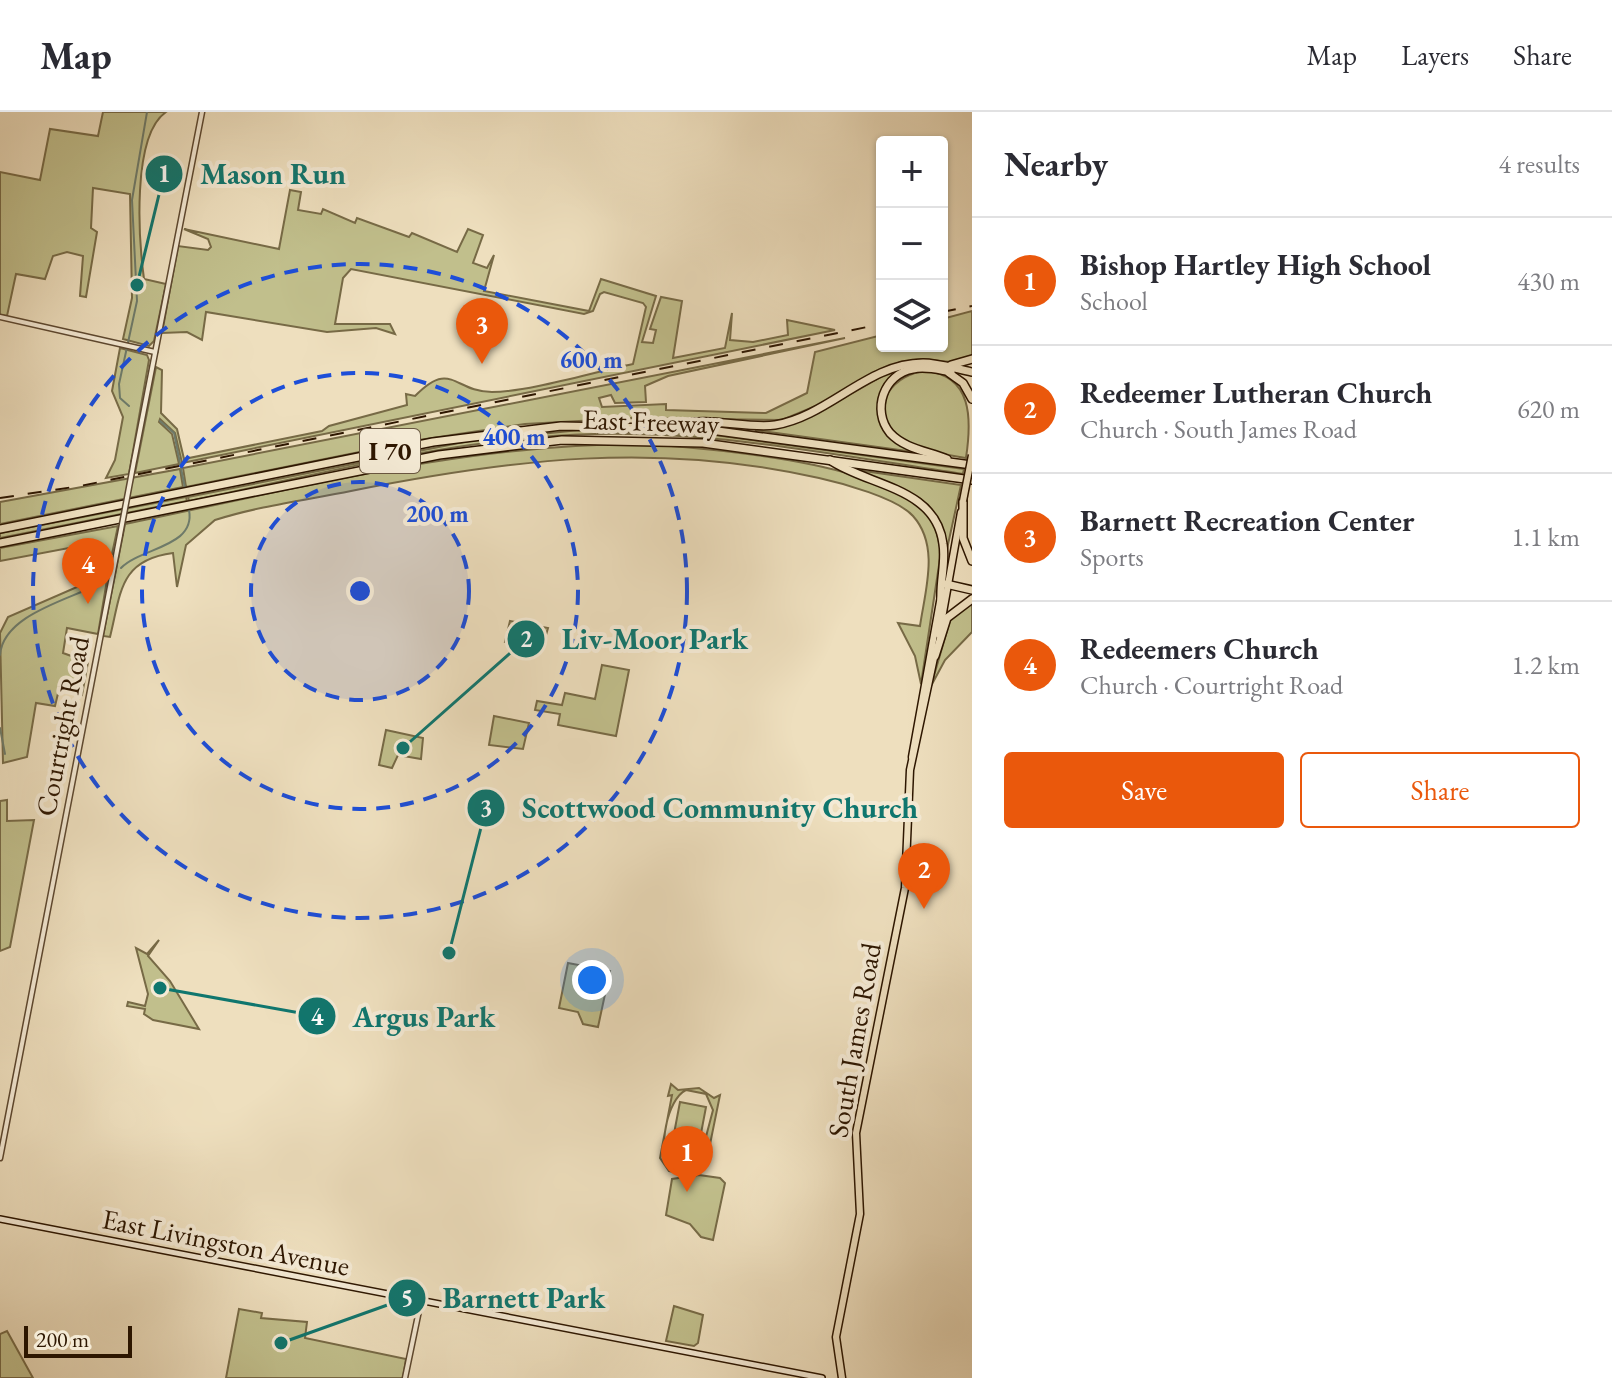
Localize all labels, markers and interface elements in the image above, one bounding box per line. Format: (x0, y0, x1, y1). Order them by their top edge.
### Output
text: Map (40, 31, 112, 80)
text: Map (1307, 37, 1357, 73)
text: Layers (1401, 37, 1469, 73)
text: Share (1513, 37, 1572, 73)
map controls (876, 136, 948, 352)
button: + (876, 136, 948, 208)
text: Nearby (1004, 142, 1108, 186)
callout: Mason Run (144, 147, 362, 201)
text: 4 results (1499, 147, 1580, 181)
text: Mason Run (200, 154, 346, 193)
text: 1 (158, 158, 170, 189)
button: − (876, 208, 948, 280)
text: Bishop Hartley High School (1080, 245, 1431, 284)
text: 1 (1023, 264, 1037, 298)
text: 430 m (1517, 264, 1580, 298)
button: layers (876, 280, 948, 352)
text: School (1080, 284, 1148, 318)
pin: 3 (456, 298, 508, 364)
text: 600 m (559, 344, 623, 375)
text: Redeemer Lutheran Church (1080, 373, 1432, 412)
text: 2 (1023, 392, 1037, 426)
text: 620 m (1517, 392, 1580, 426)
street label: East Freeway (582, 401, 721, 441)
text: Church · South James Road (1080, 412, 1357, 446)
text: 400 m (482, 421, 546, 452)
road number: I 70 (360, 429, 420, 473)
text: 200 m (405, 498, 469, 529)
text: Barnett Recreation Center (1080, 501, 1414, 540)
text: 3 (1023, 520, 1037, 554)
text: 1.1 km (1511, 520, 1580, 554)
pin: 4 (62, 538, 114, 604)
text: Sports (1080, 540, 1144, 574)
centre of rings (346, 577, 374, 605)
callout: Liv-Moor Park (506, 612, 764, 666)
text: Liv-Moor Park (562, 619, 749, 658)
text: 2 (520, 623, 533, 654)
text: Redeemers Church (1080, 629, 1319, 668)
street label: Courtright Road (27, 632, 97, 819)
text: 4 (1023, 648, 1037, 682)
text: 1.2 km (1511, 648, 1580, 682)
text: Church · Courtright Road (1080, 668, 1343, 702)
button: Save (1004, 752, 1284, 828)
button: Share (1300, 752, 1580, 828)
callout: Scottwood Community Church (466, 781, 934, 835)
text: Scottwood Community Church (522, 788, 918, 827)
text: 3 (480, 792, 492, 823)
pin: 2 (898, 843, 950, 909)
street label: South James Road (819, 939, 889, 1140)
your location (572, 960, 612, 1000)
callout: Argus Park (297, 989, 512, 1043)
text: Argus Park (352, 997, 496, 1036)
text: 4 (311, 1001, 324, 1032)
pin: 1 (661, 1126, 713, 1192)
street label: East Livingston Avenue (99, 1200, 353, 1284)
callout: Barnett Park (387, 1271, 622, 1325)
text: Barnett Park (443, 1278, 606, 1317)
text: 5 (401, 1282, 413, 1313)
scale bar (24, 1322, 132, 1358)
text: 200 m (36, 1325, 89, 1354)

